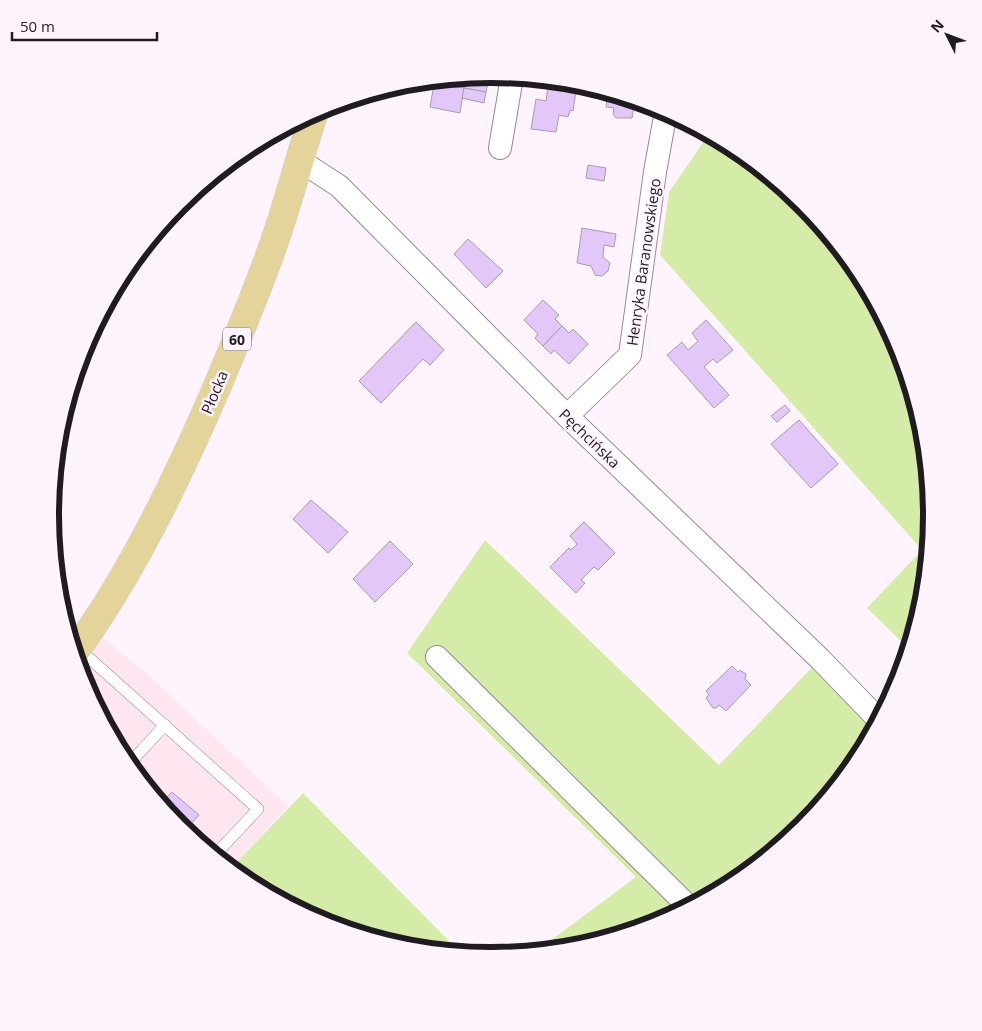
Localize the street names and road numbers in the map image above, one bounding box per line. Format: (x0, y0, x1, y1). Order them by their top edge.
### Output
street label: Henryka Baranowskiego (621, 177, 665, 347)
road number: 60 (223, 328, 251, 350)
street label: Płocka (196, 367, 232, 417)
street label: Pęchcińska (555, 404, 625, 472)

